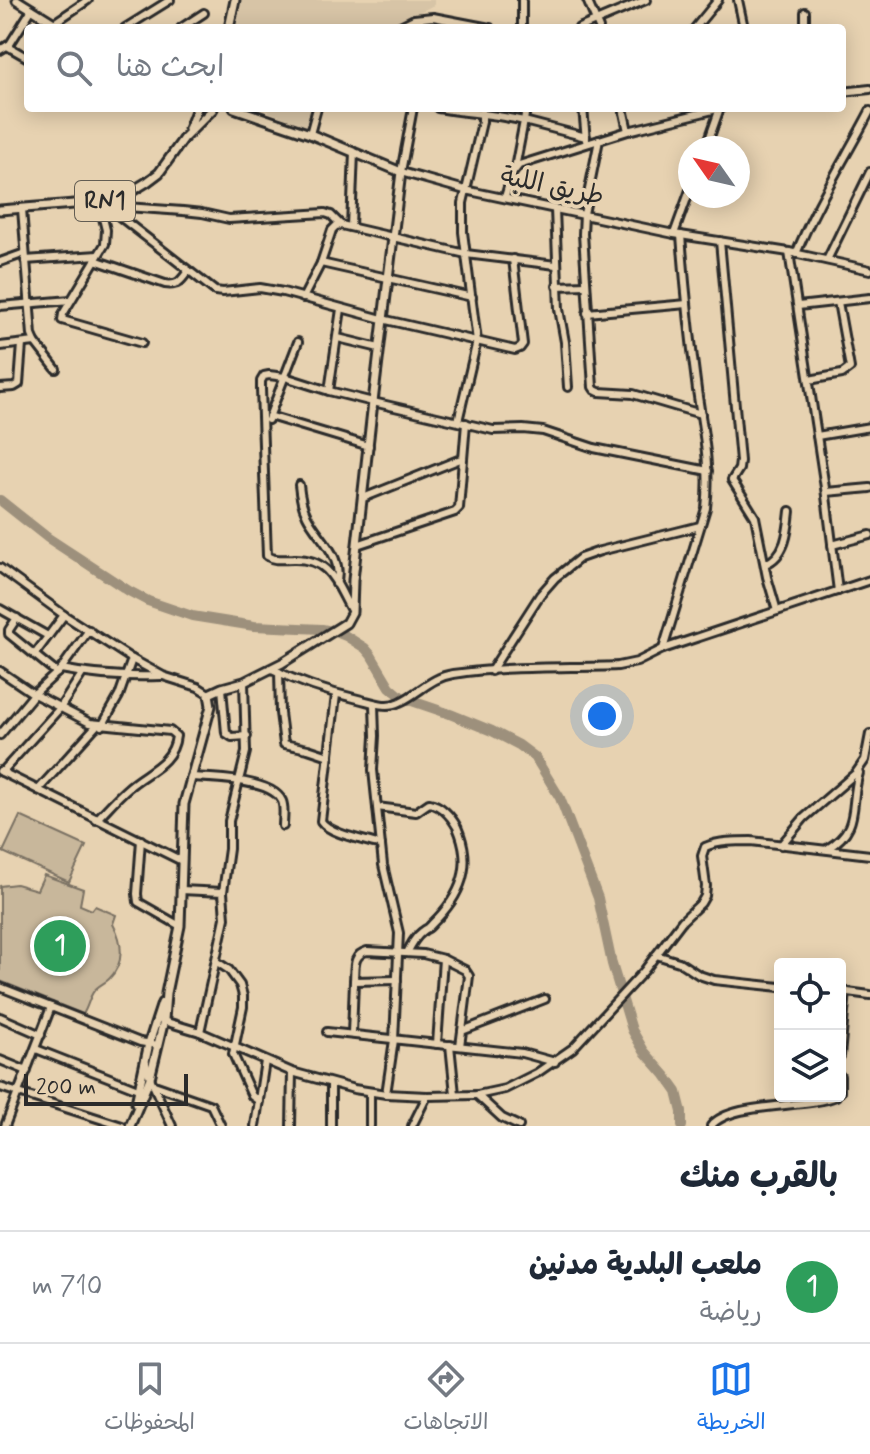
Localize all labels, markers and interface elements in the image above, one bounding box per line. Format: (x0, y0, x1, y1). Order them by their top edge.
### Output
search box (24, 24, 846, 112)
icon: search (52, 46, 96, 90)
text: ابحث هنا (116, 48, 224, 87)
north arrow (678, 136, 750, 208)
street label: طريق اللبة (497, 159, 607, 215)
road number: RN1 (75, 181, 135, 221)
your location (582, 696, 622, 736)
pin: 1 (34, 916, 86, 976)
map controls (774, 958, 846, 1102)
button: locate (774, 958, 846, 1030)
button: layers (774, 1030, 846, 1102)
scale bar (24, 1070, 188, 1106)
text: 200 m (36, 1074, 96, 1102)
text: بالقرب منك (680, 1155, 838, 1200)
text: ملعب البلدية مدنين (529, 1246, 762, 1285)
text: 710 m (32, 1270, 102, 1304)
text: 1 (806, 1270, 818, 1304)
text: رياضة (700, 1296, 762, 1330)
tab: المحفوظات (104, 1357, 195, 1441)
tab: الاتجاهات (404, 1357, 488, 1441)
tab: الخريطة (697, 1357, 766, 1441)

